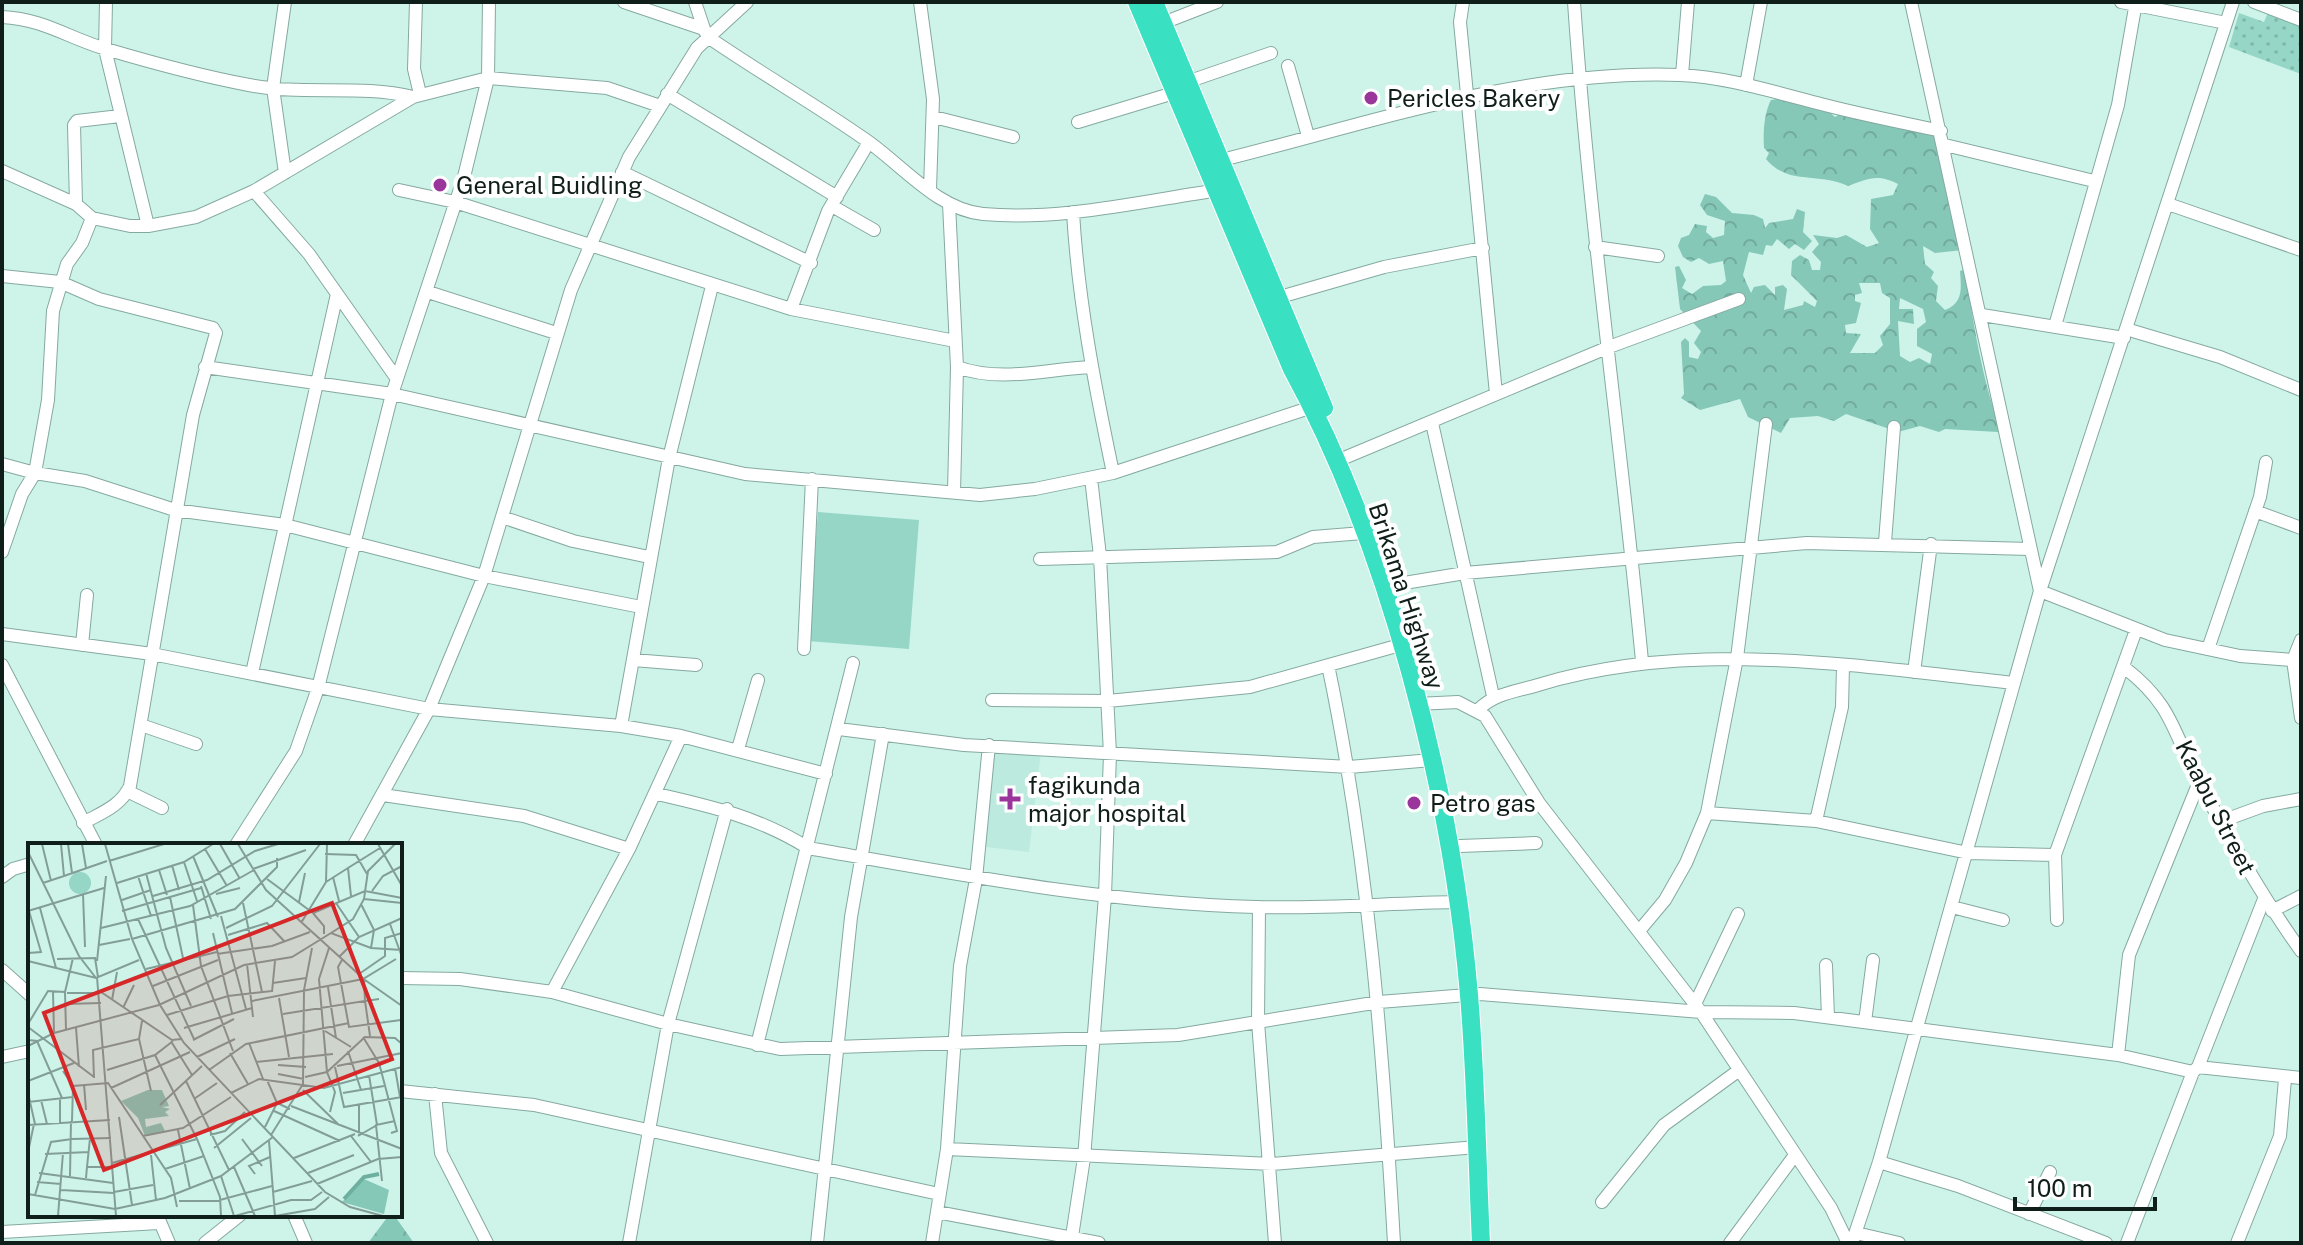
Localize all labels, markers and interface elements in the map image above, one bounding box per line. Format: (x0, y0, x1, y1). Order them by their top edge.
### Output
place label: Pericles Bakery (1387, 84, 1561, 112)
marker: Pericles Bakery (1362, 89, 1380, 107)
place label: General Buidling (456, 171, 643, 199)
marker: General Buidling (431, 176, 449, 194)
street label: Brikama Highway (1364, 499, 1450, 693)
street label: Kaabu Street (2170, 735, 2262, 879)
place label: fagikunda major hospital (1028, 771, 1187, 827)
marker: fagikunda major hospital (999, 788, 1021, 810)
place label: Petro gas (1430, 789, 1536, 817)
marker: Petro gas (1405, 794, 1423, 812)
inset map (28, 843, 402, 1217)
scale bar (2015, 1161, 2155, 1211)
text: 100 m (2027, 1174, 2093, 1202)

